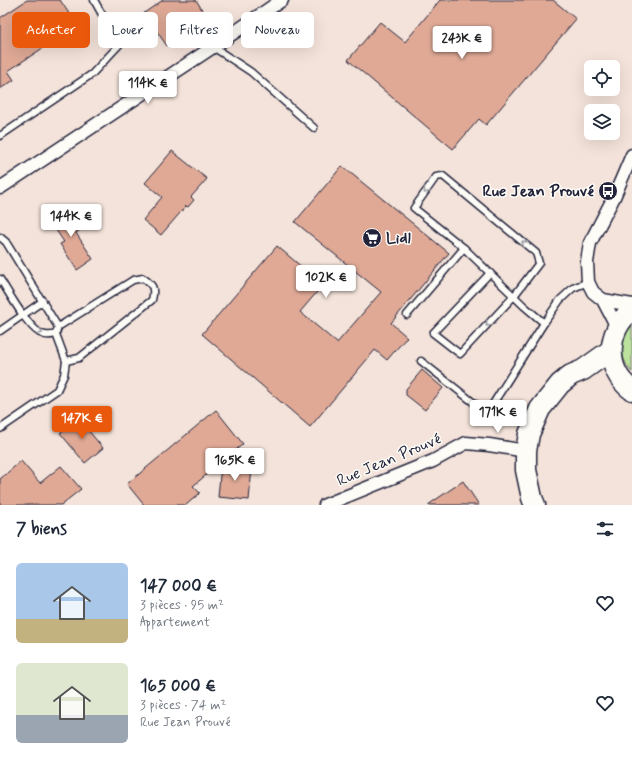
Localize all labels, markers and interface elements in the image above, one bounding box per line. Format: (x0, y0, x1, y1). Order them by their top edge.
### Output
chip: Acheter (12, 12, 90, 48)
chip: Louer (98, 12, 158, 48)
chip: Filtres (166, 12, 233, 48)
chip: Nouveau (241, 12, 314, 48)
pin: 243K € (429, 26, 495, 60)
text: 243K € (442, 30, 482, 47)
map controls (584, 60, 620, 140)
button: locate (584, 60, 620, 96)
pin: 114K € (115, 71, 181, 105)
text: 114K € (128, 75, 168, 92)
button: layers (584, 104, 620, 140)
bus stop icon: Rue Jean Prouvé (597, 180, 619, 202)
place label: Rue Jean Prouvé (483, 181, 595, 202)
one-way arrow (424, 187, 431, 194)
pin: 144K € (38, 204, 104, 238)
text: 144K € (50, 208, 92, 225)
supermarket icon: Lidl (361, 227, 383, 249)
place label: Lidl (386, 228, 411, 249)
one-way arrow (522, 241, 529, 248)
pin: 102K € (293, 265, 359, 299)
text: 102K € (305, 269, 347, 286)
one-way arrow (485, 320, 492, 327)
one-way arrow (36, 327, 43, 334)
pin: 171K € (465, 400, 531, 434)
text: 171K € (479, 404, 517, 421)
pin: 147K € (49, 406, 115, 440)
text: 147K € (61, 410, 103, 427)
street label: Rue Jean Prouvé (334, 429, 444, 491)
pin: 165K € (202, 448, 268, 482)
text: 165K € (214, 452, 256, 469)
text: 7 biens (16, 518, 67, 540)
icon: filters (594, 518, 616, 540)
text: 147 000 € (140, 575, 217, 597)
icon: home (48, 579, 96, 627)
icon: heart (594, 592, 616, 614)
text: 3 pièces · 95 m² (140, 597, 224, 614)
text: Appartement (140, 614, 210, 631)
text: 165 000 € (140, 675, 216, 697)
icon: home (48, 679, 96, 727)
icon: heart (594, 692, 616, 714)
text: 3 pièces · 74 m² (140, 697, 226, 714)
text: Rue Jean Prouvé (140, 714, 231, 731)

